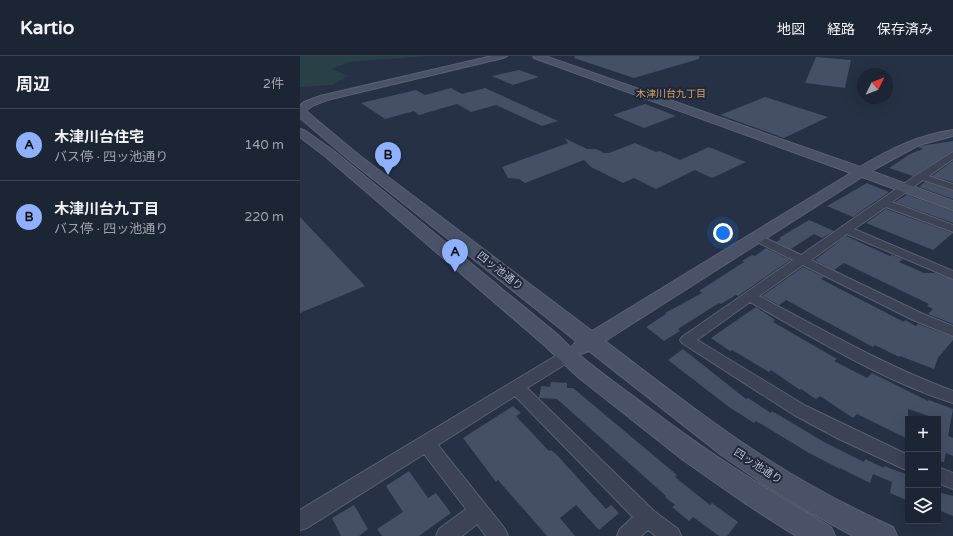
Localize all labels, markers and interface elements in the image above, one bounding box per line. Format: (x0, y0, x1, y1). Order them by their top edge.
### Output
text: Kartio (20, 17, 74, 39)
text: 地図 (777, 21, 805, 38)
text: 経路 (827, 21, 855, 38)
text: 保存済み (877, 21, 933, 38)
north arrow (857, 68, 893, 104)
text: 周辺 (16, 74, 50, 95)
text: 2件 (263, 76, 284, 92)
district label: 木津川台九丁目 (636, 88, 706, 100)
text: 木津川台住宅 (54, 128, 144, 146)
text: A (24, 137, 34, 153)
text: 140 m (244, 137, 284, 153)
pin: B (375, 142, 401, 175)
text: バス停 · 四ッ池通り (54, 149, 168, 165)
text: 木津川台九丁目 (54, 200, 159, 218)
text: B (24, 209, 34, 225)
text: 220 m (244, 209, 284, 225)
text: バス停 · 四ッ池通り (54, 221, 168, 237)
your location (713, 223, 733, 243)
pin: A (442, 239, 468, 272)
street label: 四ッ池通り (474, 249, 526, 293)
map controls (905, 416, 941, 524)
button: + (905, 416, 941, 452)
street label: 四ッ池通り (731, 446, 785, 486)
button: − (905, 452, 941, 488)
button: layers (905, 488, 941, 524)

